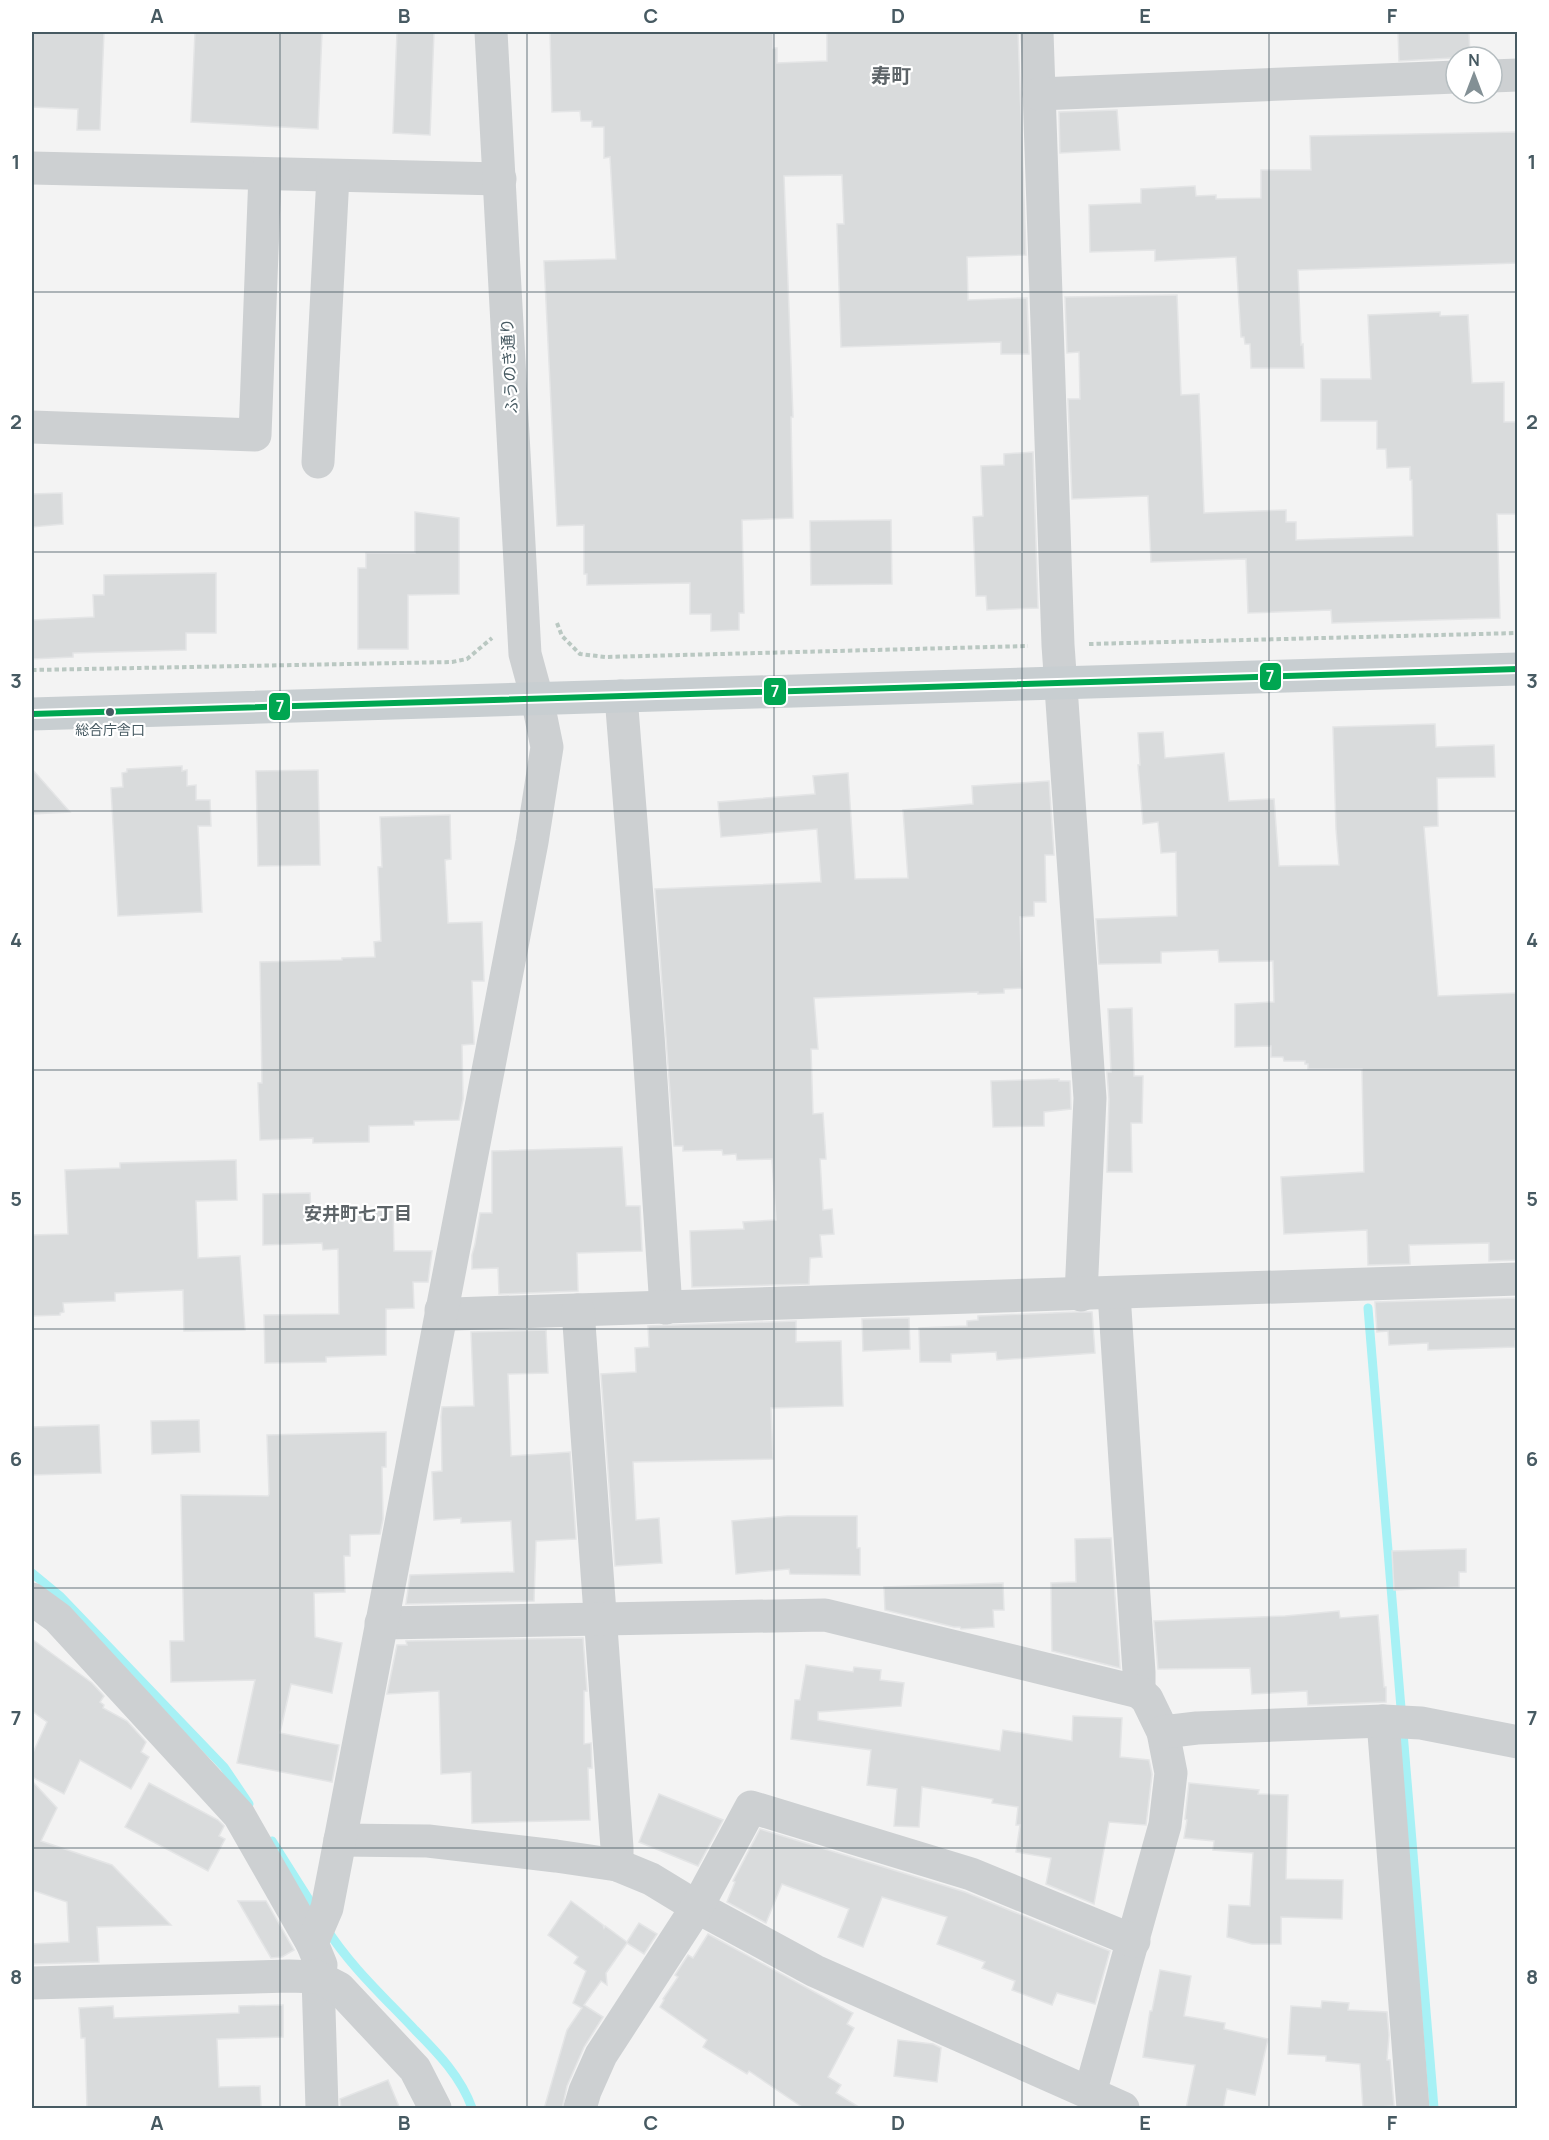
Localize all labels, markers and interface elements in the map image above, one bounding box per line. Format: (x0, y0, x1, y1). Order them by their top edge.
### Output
text: A (150, 2, 164, 29)
text: B (398, 2, 411, 29)
text: C (644, 2, 658, 29)
text: D (891, 2, 905, 29)
text: E (1139, 2, 1151, 29)
text: F (1387, 2, 1398, 29)
north arrow (1444, 45, 1504, 105)
text: N (1468, 49, 1480, 71)
district label: 寿町 (871, 62, 911, 89)
text: 1 (12, 148, 20, 175)
text: 1 (1528, 148, 1536, 175)
street label: ふうのき通り (496, 318, 522, 414)
text: 2 (10, 408, 22, 435)
text: 2 (1526, 408, 1538, 435)
line badge: 7 (1259, 662, 1282, 691)
text: 7 (1266, 665, 1274, 687)
text: 3 (10, 667, 22, 694)
text: 3 (1526, 667, 1538, 694)
line badge: 7 (763, 677, 787, 706)
text: 7 (771, 680, 779, 702)
line badge: 7 (268, 692, 291, 721)
text: 7 (276, 695, 284, 717)
marker: 総合庁舎口 (104, 706, 116, 718)
place label: 総合庁舎口 (75, 720, 145, 739)
text: 4 (10, 926, 22, 953)
text: 4 (1526, 926, 1538, 953)
text: 5 (10, 1185, 22, 1212)
text: 5 (1526, 1185, 1538, 1212)
district label: 安井町七丁目 (304, 1201, 412, 1225)
text: 6 (10, 1445, 22, 1472)
text: 6 (1526, 1445, 1538, 1472)
text: 7 (11, 1704, 21, 1731)
text: 7 (1527, 1704, 1537, 1731)
text: 8 (10, 1963, 22, 1990)
text: 8 (1526, 1963, 1538, 1990)
text: A (150, 2109, 164, 2136)
text: B (398, 2109, 411, 2136)
text: C (644, 2109, 658, 2136)
text: D (891, 2109, 905, 2136)
text: E (1139, 2109, 1151, 2136)
text: F (1387, 2109, 1398, 2136)

